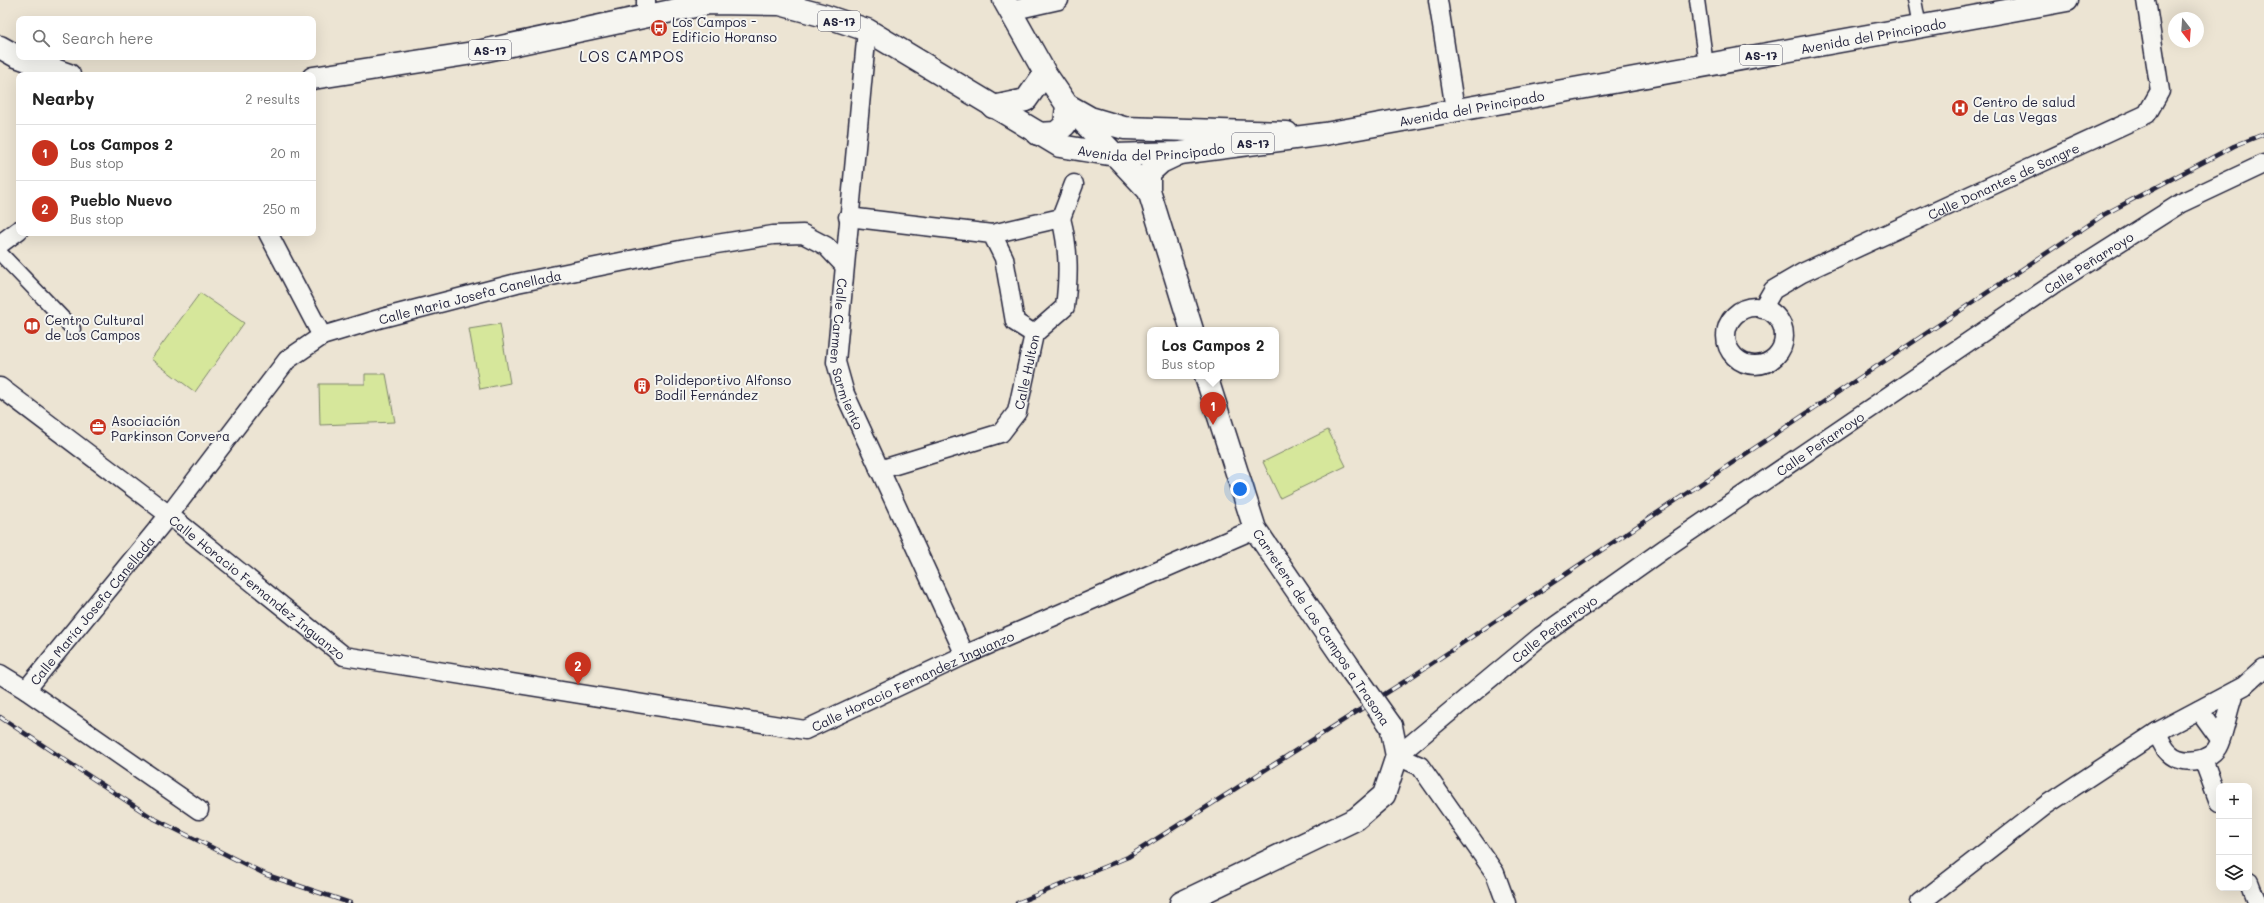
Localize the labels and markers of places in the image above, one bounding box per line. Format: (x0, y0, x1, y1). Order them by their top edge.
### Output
place label: Los Campos - Edificio Horanso (672, 13, 777, 45)
bus stop icon: Los Campos - Edificio Horanso (649, 18, 669, 38)
place label: Centro de salud de Las Vegas (1973, 93, 2075, 125)
hospital icon: Centro de salud de Las Vegas (1950, 98, 1970, 118)
place label: Centro Cultural de Los Campos (45, 311, 144, 343)
library icon: Centro Cultural de Los Campos (22, 316, 42, 336)
place label: Polideportivo Alfonso Bodil Fernández (655, 371, 791, 403)
building icon: Polideportivo Alfonso Bodil Fernández (632, 376, 652, 396)
pin: 1 (1200, 392, 1226, 425)
place label: Asociación Parkinson Corvera (111, 412, 230, 444)
office icon: Asociación Parkinson Corvera (88, 417, 108, 437)
pin: 2 (565, 652, 591, 685)

